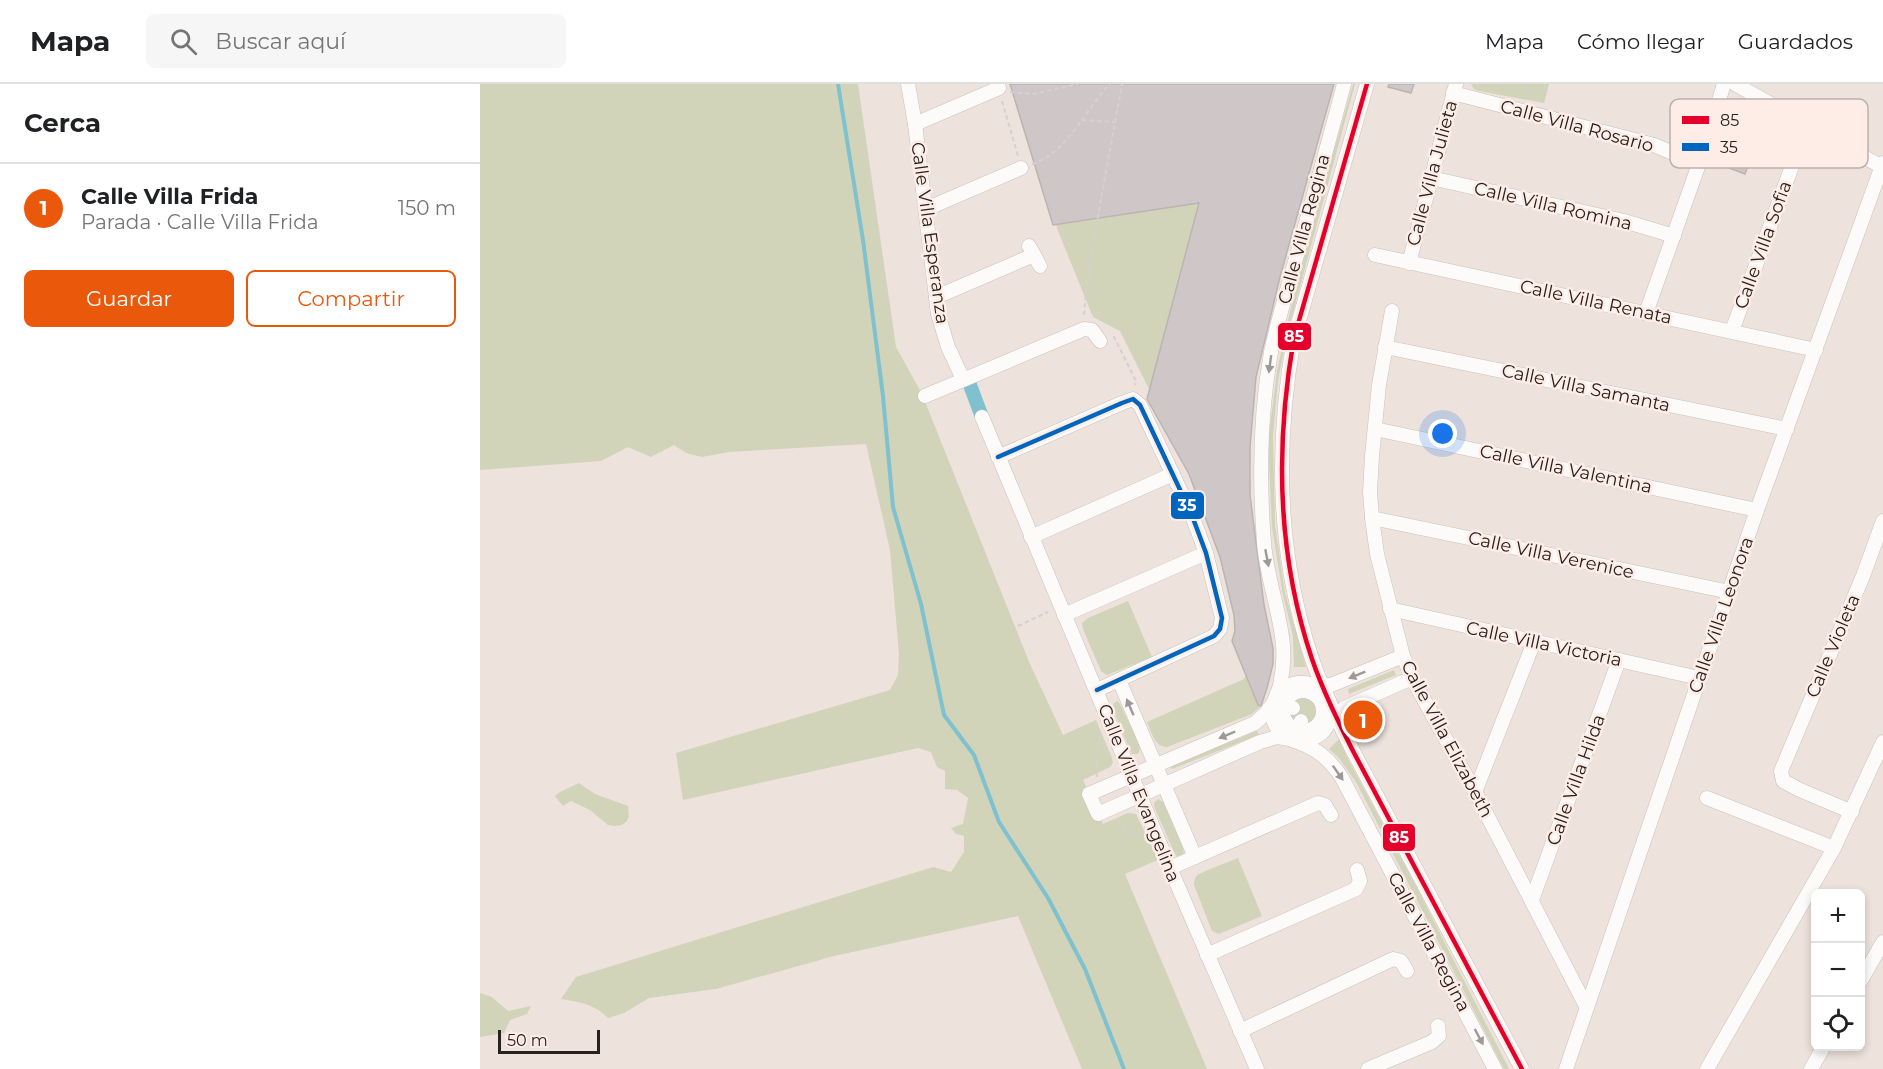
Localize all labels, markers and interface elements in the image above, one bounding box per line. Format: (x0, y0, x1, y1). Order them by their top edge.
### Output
search box (146, 14, 566, 68)
text: Mapa (30, 24, 110, 58)
icon: search (167, 25, 200, 58)
text: Buscar aquí (215, 28, 346, 55)
text: Mapa (1485, 29, 1544, 54)
text: Cómo llegar (1577, 29, 1705, 54)
text: Guardados (1738, 29, 1853, 54)
street label: Calle Villa Rosario (1498, 95, 1656, 157)
street label: Calle Villa Julieta (1402, 98, 1462, 248)
legend (1670, 99, 1868, 168)
text: Cerca (24, 107, 101, 139)
text: 85 (1720, 111, 1739, 130)
text: 35 (1720, 138, 1738, 157)
street label: Calle Villa Esperanza (906, 141, 954, 325)
street label: Calle Villa Regina (1273, 152, 1335, 306)
street label: Calle Villa Romina (1472, 177, 1634, 235)
street label: Calle Villa Sofia (1730, 178, 1796, 312)
text: Calle Villa Frida (81, 183, 258, 210)
text: 1 (40, 196, 47, 220)
text: 150 m (398, 196, 456, 220)
text: Parada · Calle Villa Frida (81, 210, 319, 234)
button: Guardar (24, 270, 234, 327)
button: Compartir (246, 270, 456, 327)
street label: Calle Villa Renata (1518, 275, 1674, 329)
line badge: 85 (1277, 322, 1312, 351)
text: 85 (1284, 327, 1305, 346)
one-way arrow (1265, 354, 1274, 373)
street label: Calle Villa Samanta (1500, 359, 1672, 417)
your location (1428, 419, 1457, 448)
street label: Calle Villa Valentina (1478, 440, 1654, 498)
line badge: 35 (1170, 491, 1205, 520)
text: 35 (1177, 496, 1197, 515)
street label: Calle Villa Verenice (1466, 527, 1636, 583)
street label: Calle Villa Leonora (1684, 534, 1758, 696)
one-way arrow (1262, 548, 1272, 567)
street label: Calle Violeta (1801, 591, 1865, 701)
street label: Calle Villa Victoria (1464, 617, 1624, 671)
street label: Calle Villa Elizabeth (1396, 657, 1498, 821)
one-way arrow (1348, 671, 1366, 680)
one-way arrow (1125, 697, 1135, 715)
pin: 1 (1344, 698, 1382, 742)
street label: Calle Villa Evangelina (1093, 701, 1185, 885)
street label: Calle Villa Hilda (1542, 712, 1610, 848)
one-way arrow (1218, 731, 1236, 740)
one-way arrow (1332, 764, 1344, 780)
line badge: 85 (1382, 823, 1416, 852)
text: 85 (1389, 828, 1410, 847)
street label: Calle Villa Regina (1383, 869, 1475, 1015)
map controls (1811, 889, 1865, 1051)
button: + (1811, 889, 1865, 943)
button: − (1811, 943, 1865, 997)
button: locate (1811, 997, 1865, 1051)
scale bar (498, 1027, 600, 1054)
one-way arrow (1474, 1029, 1483, 1046)
text: 50 m (507, 1031, 548, 1050)

